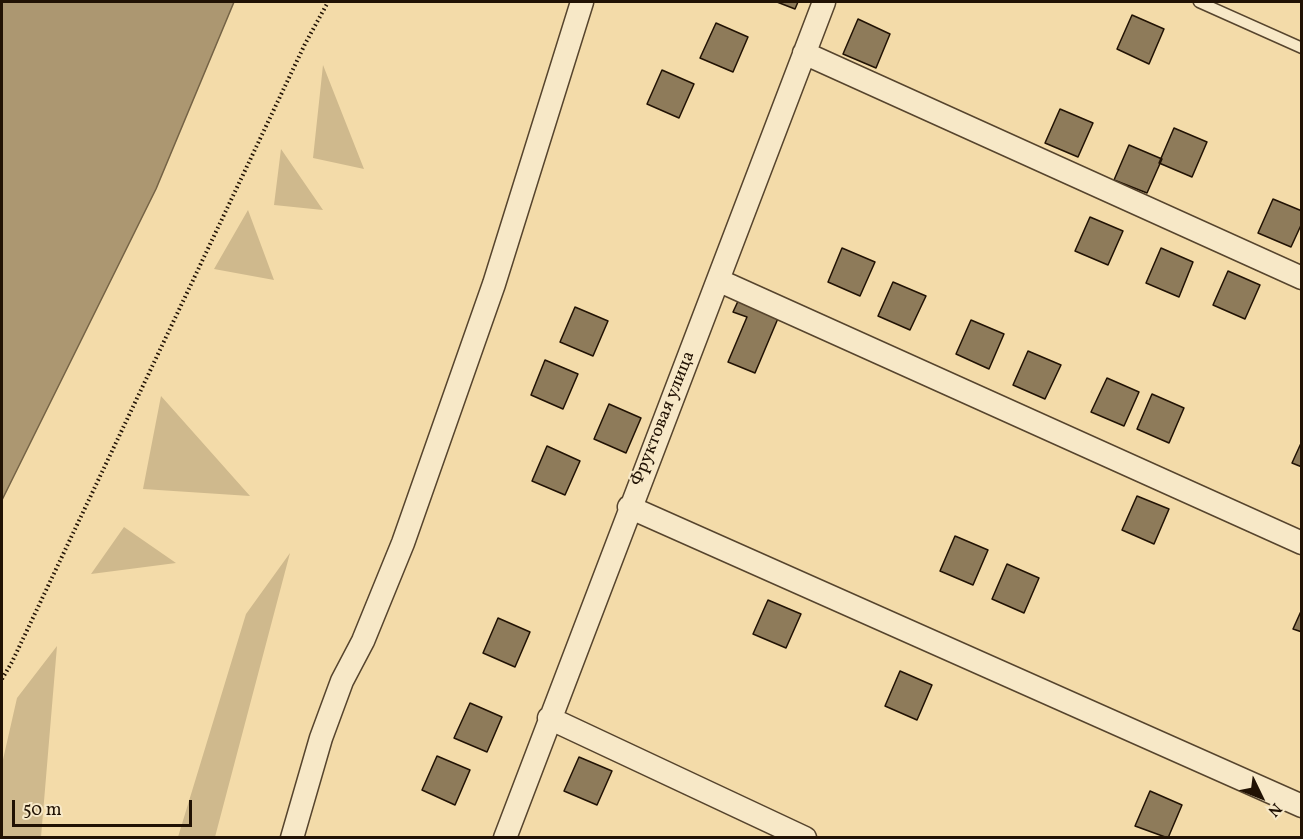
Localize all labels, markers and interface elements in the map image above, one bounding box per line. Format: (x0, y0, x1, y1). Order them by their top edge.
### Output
street label: Фруктовая улица (627, 348, 701, 490)
north arrow (1231, 767, 1291, 827)
scale bar (15, 788, 195, 826)
text: 50 m (23, 798, 62, 823)
text: N (1262, 798, 1286, 821)

